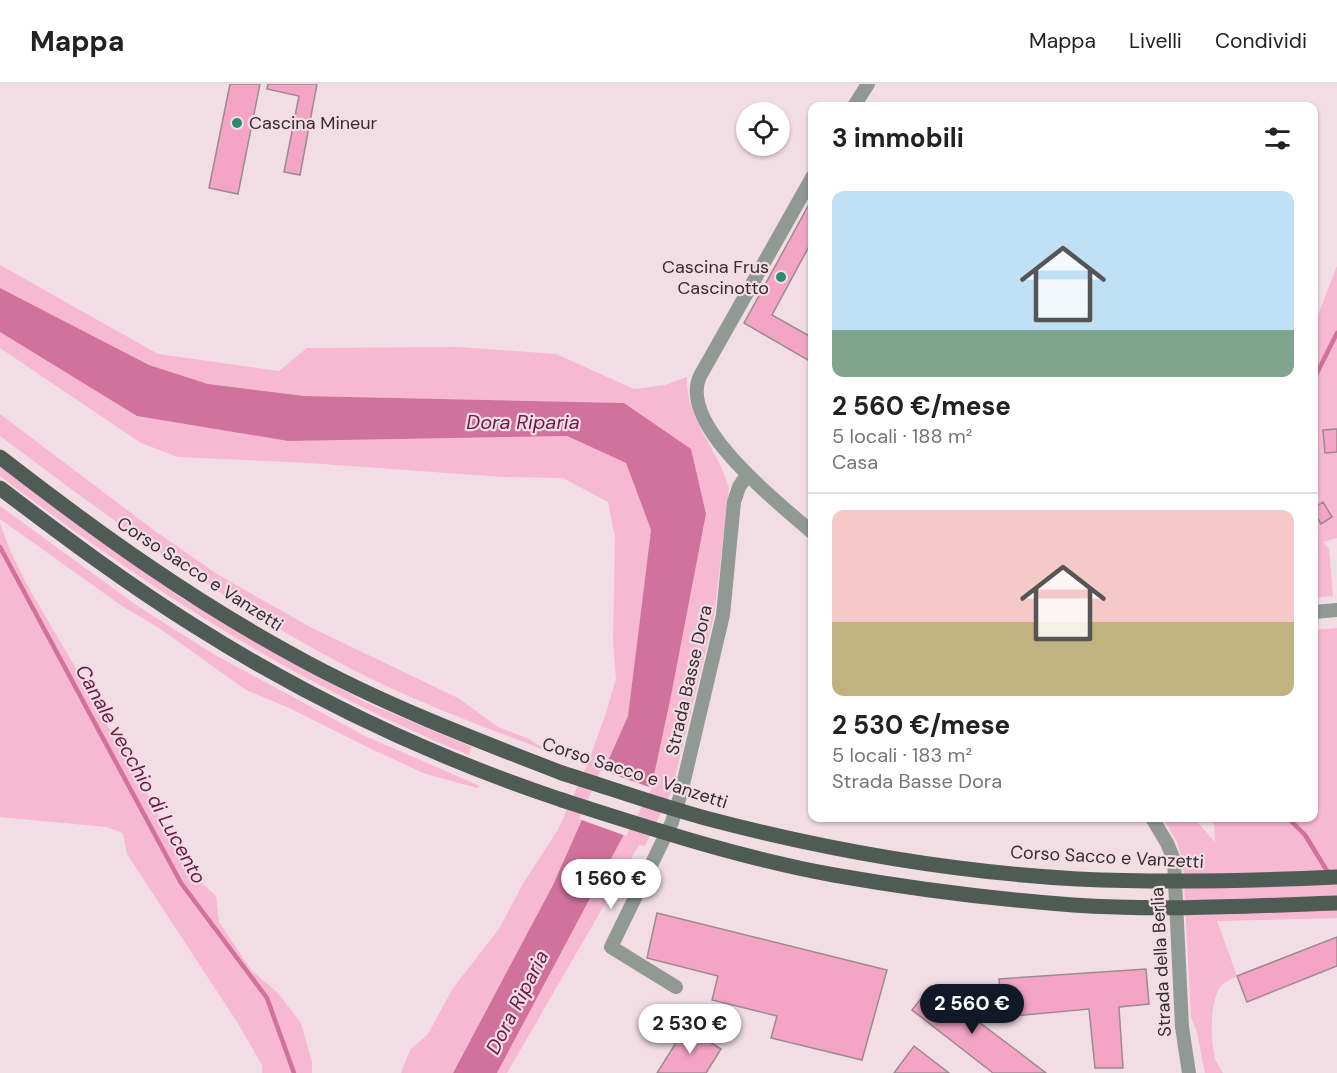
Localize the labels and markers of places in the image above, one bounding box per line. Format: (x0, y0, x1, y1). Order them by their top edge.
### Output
place label: Cascina Mineur (249, 111, 378, 135)
marker: Cascina Mineur (230, 116, 244, 130)
place label: Cascina Frus Cascinotto (662, 255, 769, 300)
marker: Cascina Frus Cascinotto (774, 270, 788, 284)
pin: 1 560 € (556, 859, 666, 910)
pin: 2 560 € (917, 984, 1027, 1035)
pin: 2 530 € (635, 1004, 745, 1055)

